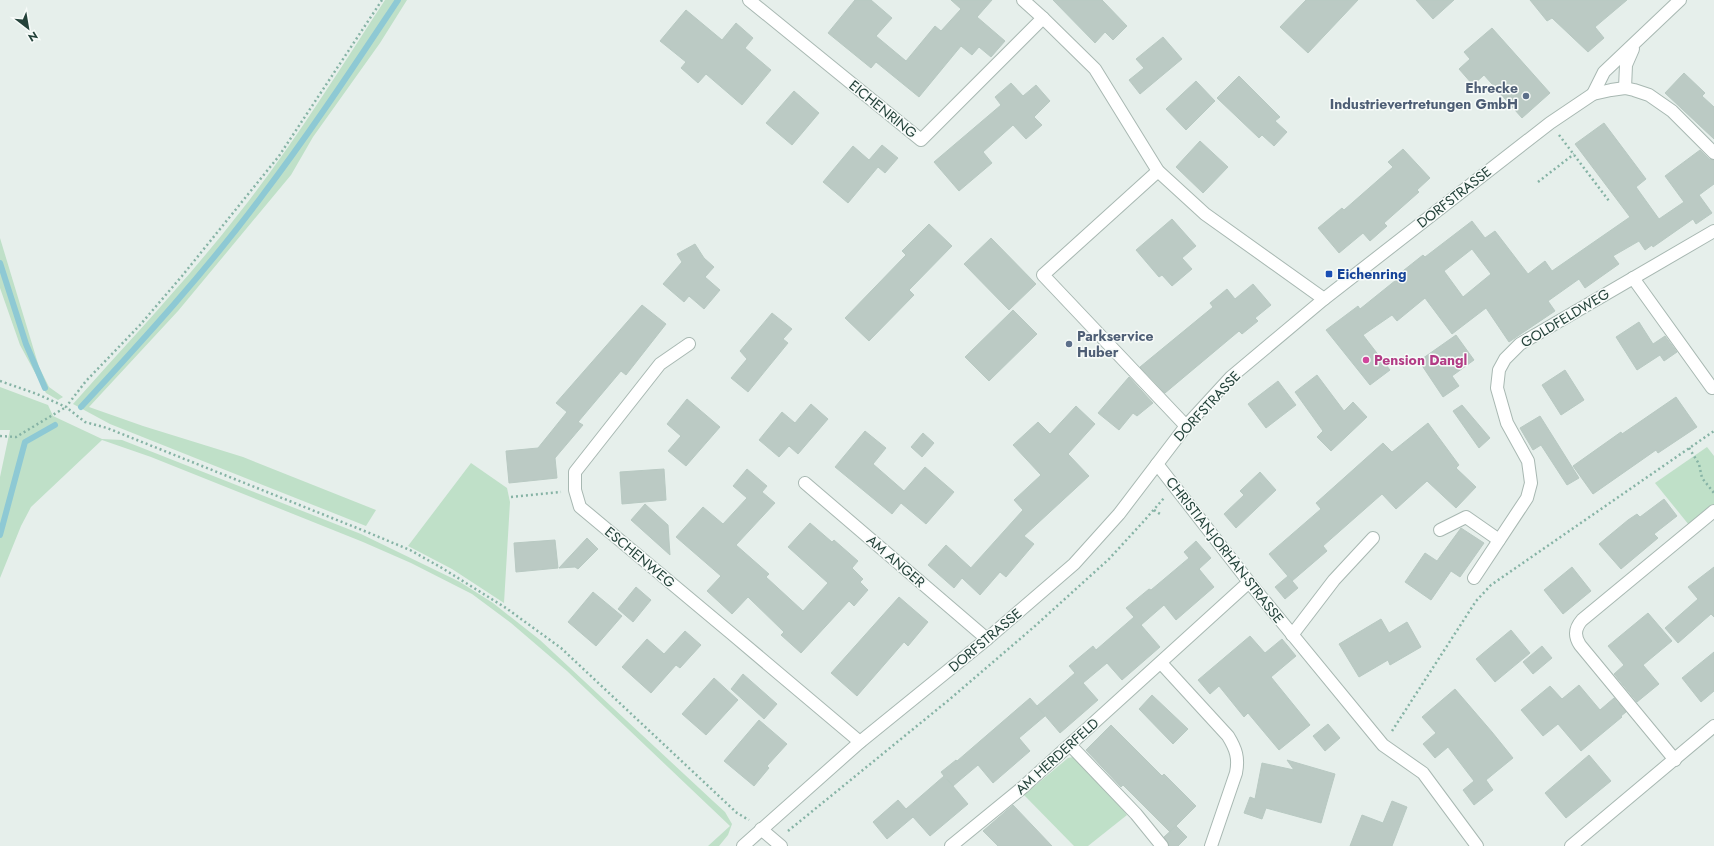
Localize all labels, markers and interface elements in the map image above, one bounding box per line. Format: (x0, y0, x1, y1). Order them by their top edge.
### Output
north arrow (8, 8, 48, 48)
text: N (25, 27, 41, 46)
street label: EICHENRING (845, 75, 921, 143)
place label: Ehrecke Industrievertretungen GmbH (1330, 78, 1518, 114)
marker: Ehrecke Industrievertretungen GmbH (1521, 91, 1531, 101)
street label: DORFSTRASSE (1412, 161, 1496, 233)
place label: Eichenring (1337, 264, 1406, 284)
marker: Eichenring (1324, 269, 1334, 279)
street label: GOLDFELDWEG (1517, 284, 1613, 352)
place label: Parkservice Huber (1077, 326, 1153, 362)
marker: Parkservice Huber (1064, 339, 1074, 349)
place label: Pension Dangl (1374, 350, 1467, 370)
marker: Pension Dangl (1361, 355, 1371, 365)
street label: DORFSTRASSE (1169, 366, 1245, 446)
street label: CHRISTIAN-JORHAN-STRASSE (1161, 472, 1289, 628)
street label: ESCHENWEG (601, 522, 679, 592)
street label: AM ANGER (863, 530, 930, 592)
street label: DORFSTRASSE (944, 603, 1026, 677)
street label: AM HERDERFELD (1011, 713, 1103, 799)

